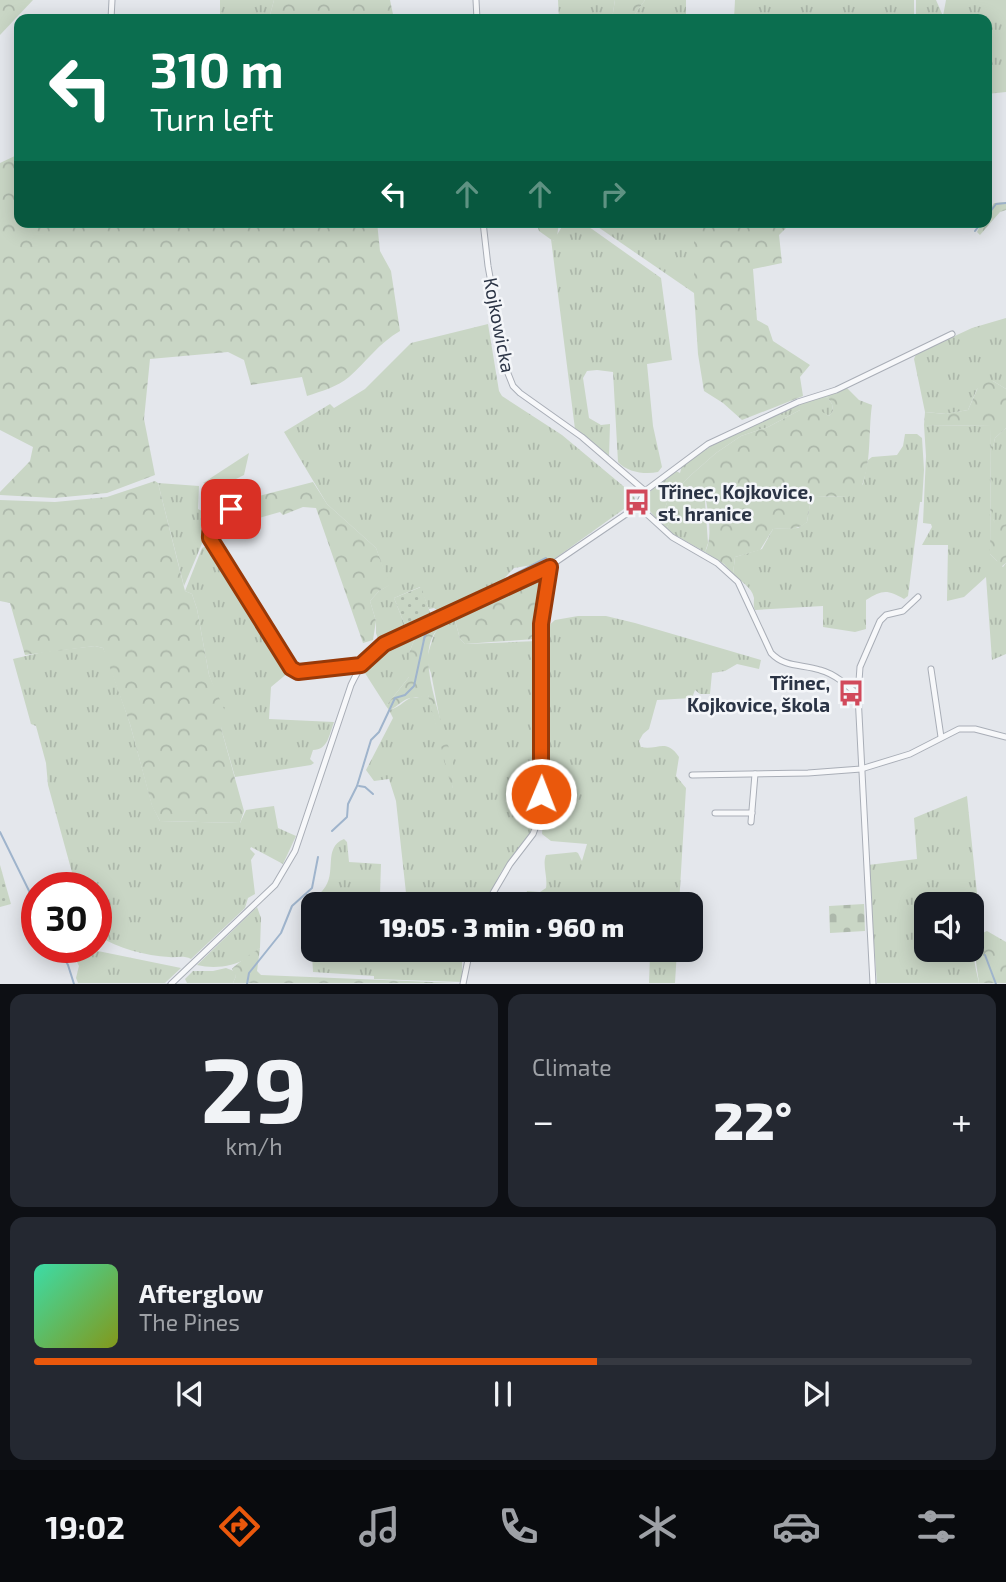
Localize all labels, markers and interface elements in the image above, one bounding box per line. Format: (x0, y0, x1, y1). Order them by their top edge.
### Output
text: 310 m (150, 39, 284, 98)
icon: left (35, 42, 126, 133)
text: Turn left (150, 99, 274, 137)
icon: left (375, 175, 413, 213)
icon: ahead (448, 175, 486, 213)
icon: ahead (521, 175, 559, 213)
icon: right (594, 175, 632, 213)
street label: Kojkowicka (480, 275, 520, 375)
pin (201, 479, 261, 539)
place label: Třinec, Kojkovice, st. hranice (658, 480, 813, 525)
bus stop icon: Třinec, Kojkovice, st. hranice (622, 487, 652, 517)
icon: arrive (212, 490, 250, 528)
place label: Třinec, Kojkovice, škola (687, 671, 830, 716)
bus stop icon: Třinec, Kojkovice, škola (836, 678, 866, 708)
position arrow (504, 757, 578, 831)
speed limit sign: 30 (21, 872, 112, 963)
map controls (914, 892, 984, 962)
button: sound (914, 892, 984, 962)
text: 19:05 · 3 min · 960 m (380, 911, 624, 942)
text: 29 (201, 1032, 307, 1141)
text: Climate (532, 1053, 612, 1081)
text: 22° (713, 1088, 792, 1150)
text: − (532, 1097, 554, 1143)
text: + (951, 1097, 972, 1143)
text: km/h (225, 1132, 283, 1160)
text: Afterglow (139, 1277, 264, 1308)
text: The Pines (139, 1308, 240, 1336)
icon: previous (171, 1375, 209, 1413)
icon: pause (484, 1375, 522, 1413)
icon: next (797, 1375, 835, 1413)
icon: directions (215, 1502, 264, 1551)
icon: music (355, 1502, 404, 1551)
icon: phone (494, 1502, 543, 1551)
icon: climate (633, 1502, 682, 1551)
icon: car (772, 1502, 821, 1551)
icon: filters (912, 1502, 961, 1551)
text: 19:02 (45, 1507, 125, 1545)

